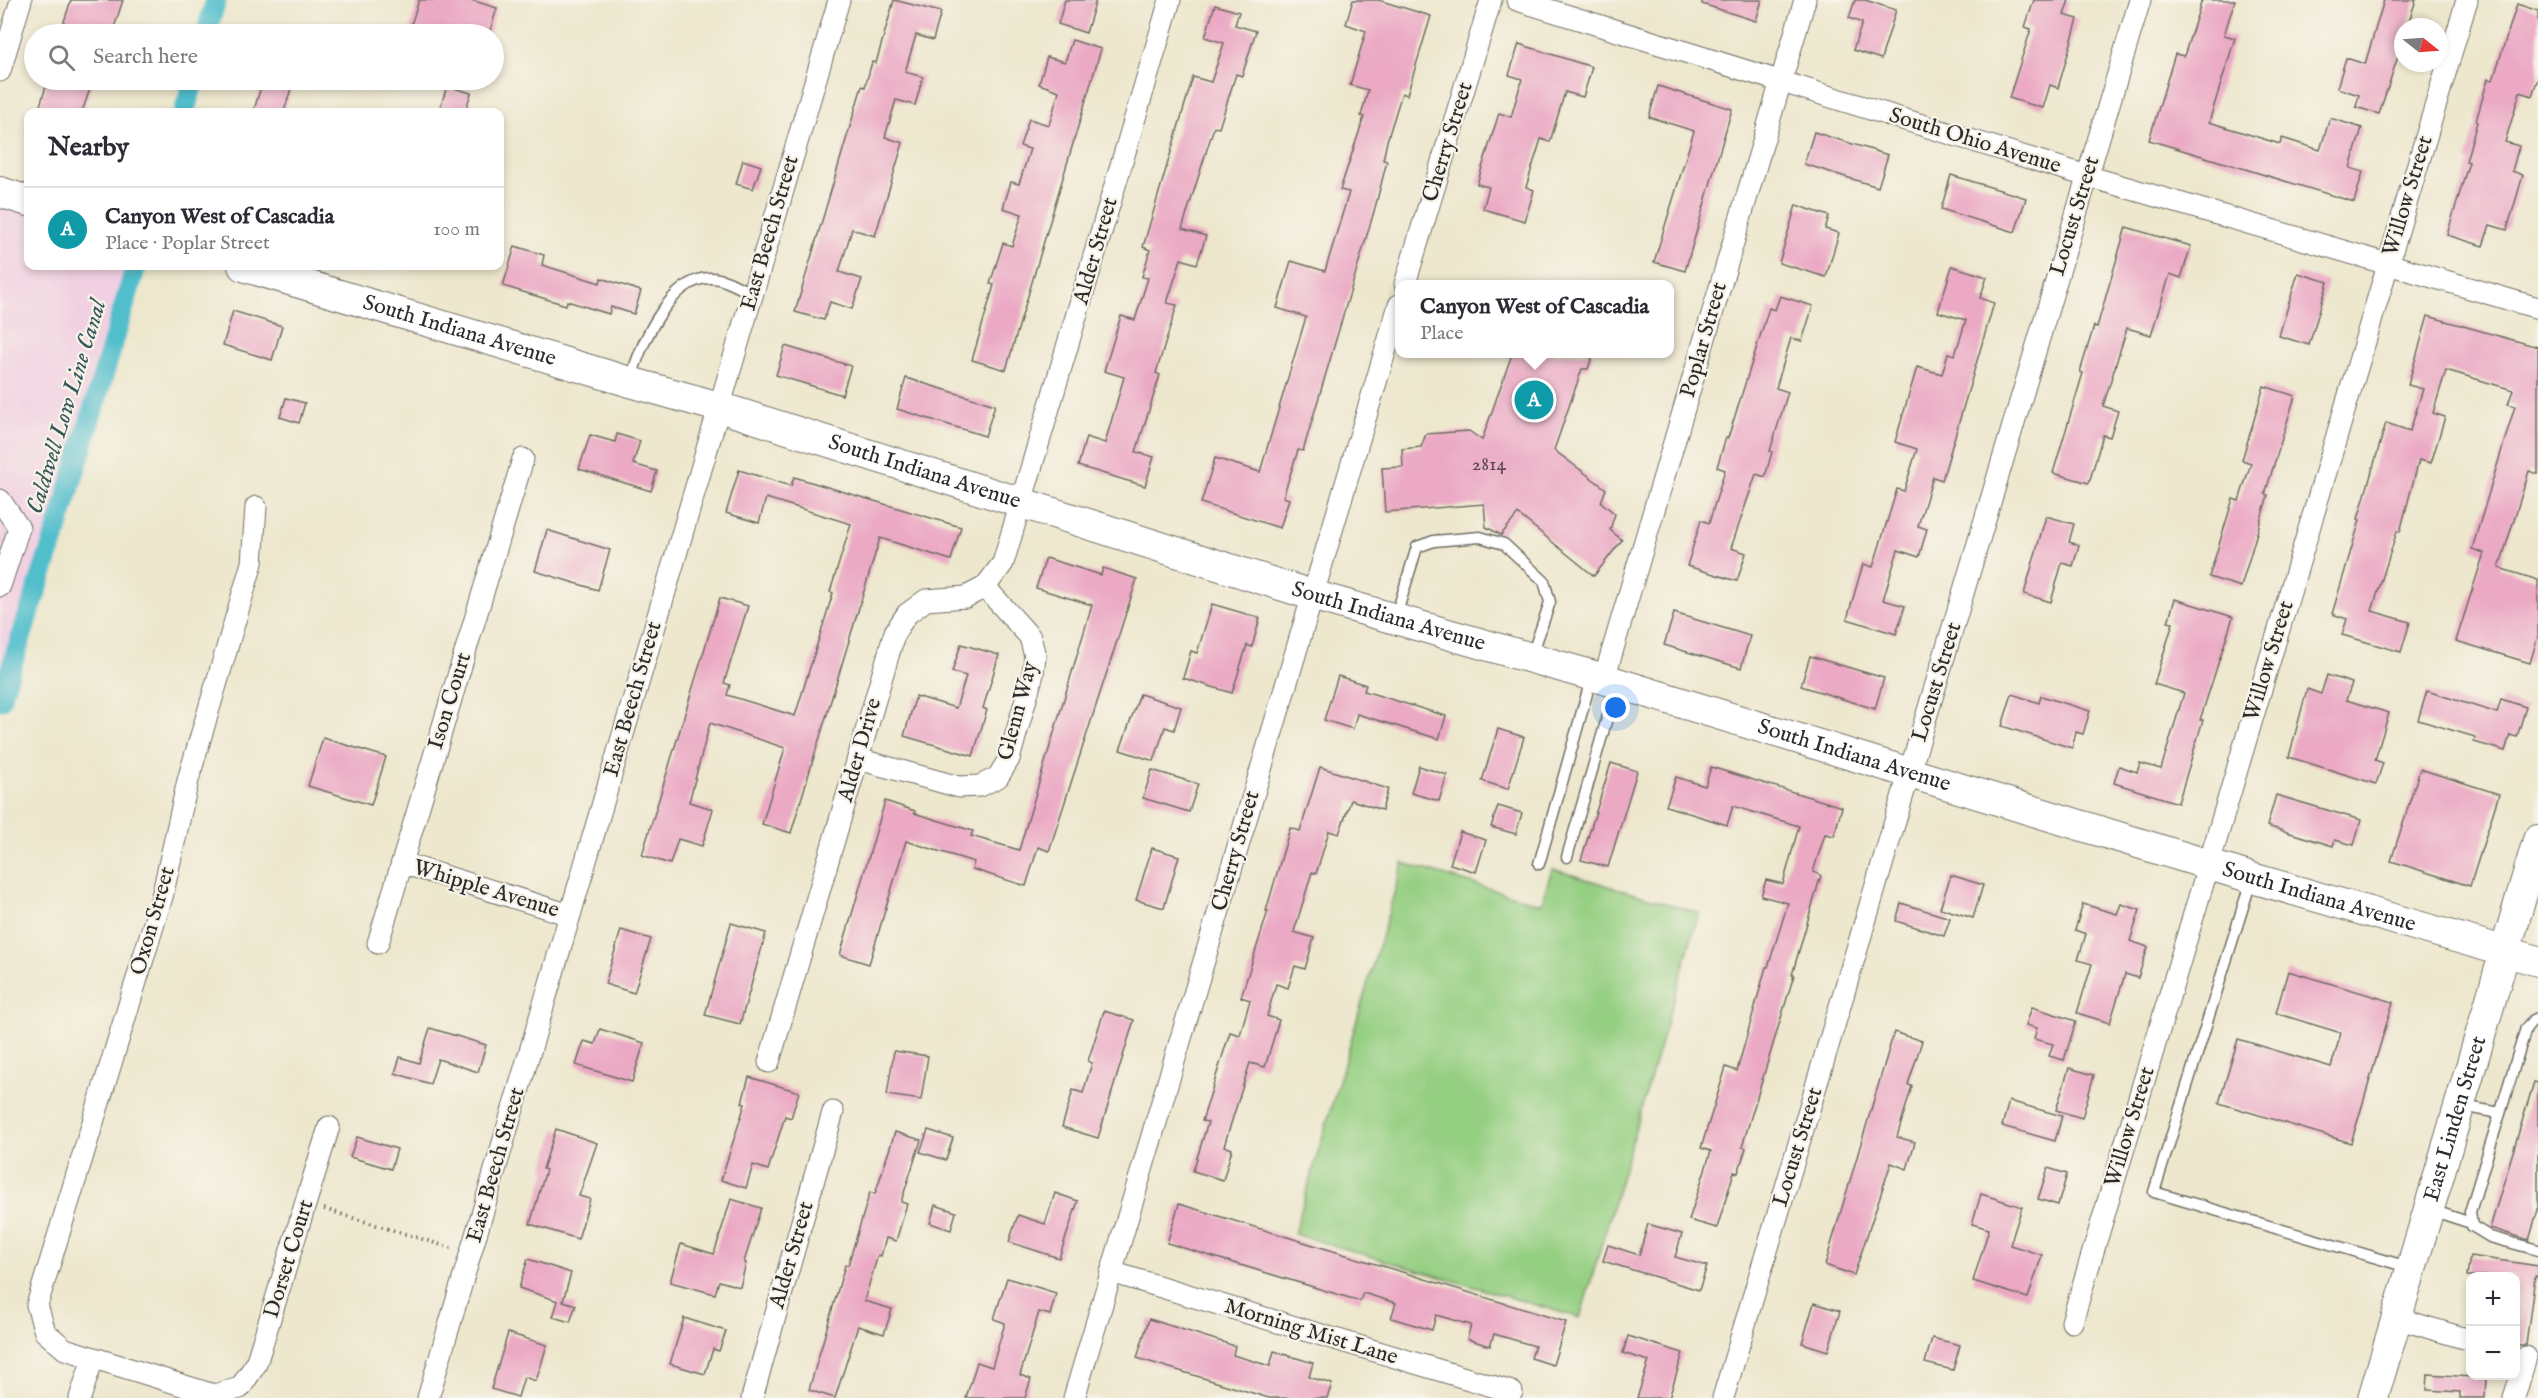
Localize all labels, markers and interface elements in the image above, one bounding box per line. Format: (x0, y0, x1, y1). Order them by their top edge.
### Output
north arrow (2394, 18, 2448, 72)
search box (24, 24, 504, 90)
icon: search (45, 41, 78, 74)
text: Search here (93, 43, 198, 71)
street label: Cherry Street (1416, 78, 1480, 205)
street label: South Ohio Avenue (1886, 102, 2064, 180)
text: Nearby (48, 131, 129, 164)
street label: Willow Street (2376, 132, 2440, 260)
street label: East Beech Street (734, 152, 806, 314)
street label: Locust Street (2044, 153, 2107, 279)
street label: Alder Street (1067, 194, 1125, 309)
text: Canyon West of Cascadia (105, 203, 334, 231)
text: A (61, 217, 74, 242)
text: 100 m (433, 217, 480, 242)
text: Place · Poplar Street (105, 231, 270, 256)
street label: Poplar Street (1674, 278, 1734, 401)
popup (1395, 280, 1674, 358)
street label: South Indiana Avenue (360, 289, 559, 373)
text: Canyon West of Cascadia (1420, 293, 1649, 321)
water label: Caldwell Low Line Canal (20, 294, 115, 518)
text: Place (1420, 321, 1463, 346)
pin: A (1514, 378, 1553, 422)
street label: South Indiana Avenue (825, 429, 1024, 516)
house number: 2814 (1472, 452, 1506, 477)
street label: South Indiana Avenue (1288, 575, 1488, 658)
street label: Willow Street (2237, 597, 2301, 725)
street label: East Beech Street (597, 618, 669, 780)
street label: Locust Street (1906, 619, 1969, 745)
street label: Ison Court (422, 649, 478, 753)
street label: Glenn Way (991, 658, 1045, 764)
your location (1601, 693, 1630, 722)
street label: Alder Drive (832, 695, 888, 806)
street label: South Indiana Avenue (1754, 713, 1954, 799)
street label: Cherry Street (1205, 787, 1267, 914)
street label: Whipple Avenue (410, 853, 562, 925)
street label: South Indiana Avenue (2219, 856, 2419, 939)
street label: Oxon Street (124, 863, 182, 979)
street label: East Linden Street (2418, 1032, 2493, 1205)
street label: Willow Street (2098, 1063, 2162, 1191)
street label: East Beech Street (460, 1084, 532, 1246)
street label: Locust Street (1767, 1084, 1830, 1210)
street label: Dorset Court (258, 1196, 320, 1322)
street label: Alder Street (763, 1198, 821, 1313)
map controls (2466, 1272, 2520, 1380)
button: + (2466, 1272, 2520, 1326)
street label: Morning Mist Lane (1221, 1292, 1401, 1372)
button: − (2466, 1326, 2520, 1380)

